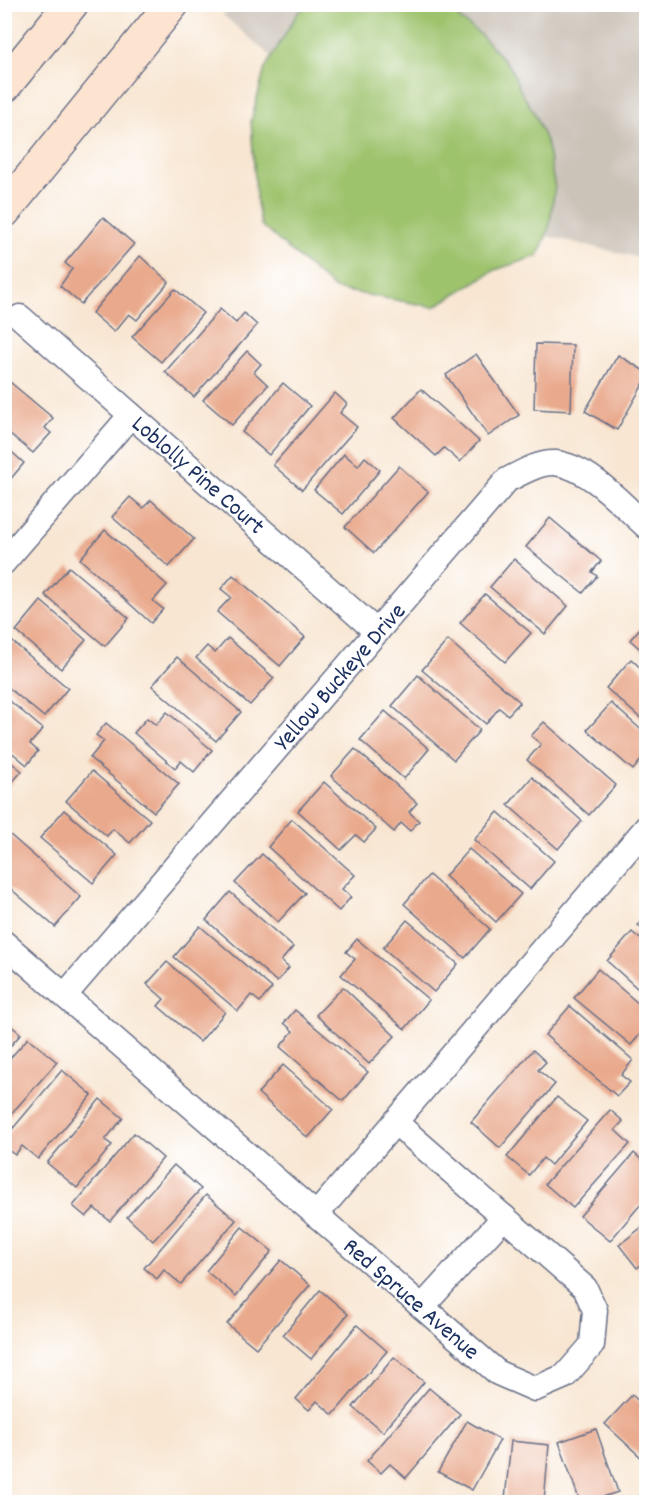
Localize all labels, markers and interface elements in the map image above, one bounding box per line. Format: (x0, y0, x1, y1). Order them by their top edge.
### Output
street label: Loblolly Pine Court (123, 409, 271, 544)
street label: Yellow Buckeye Drive (267, 597, 415, 759)
street label: Red Spruce Avenue (334, 1231, 486, 1369)

